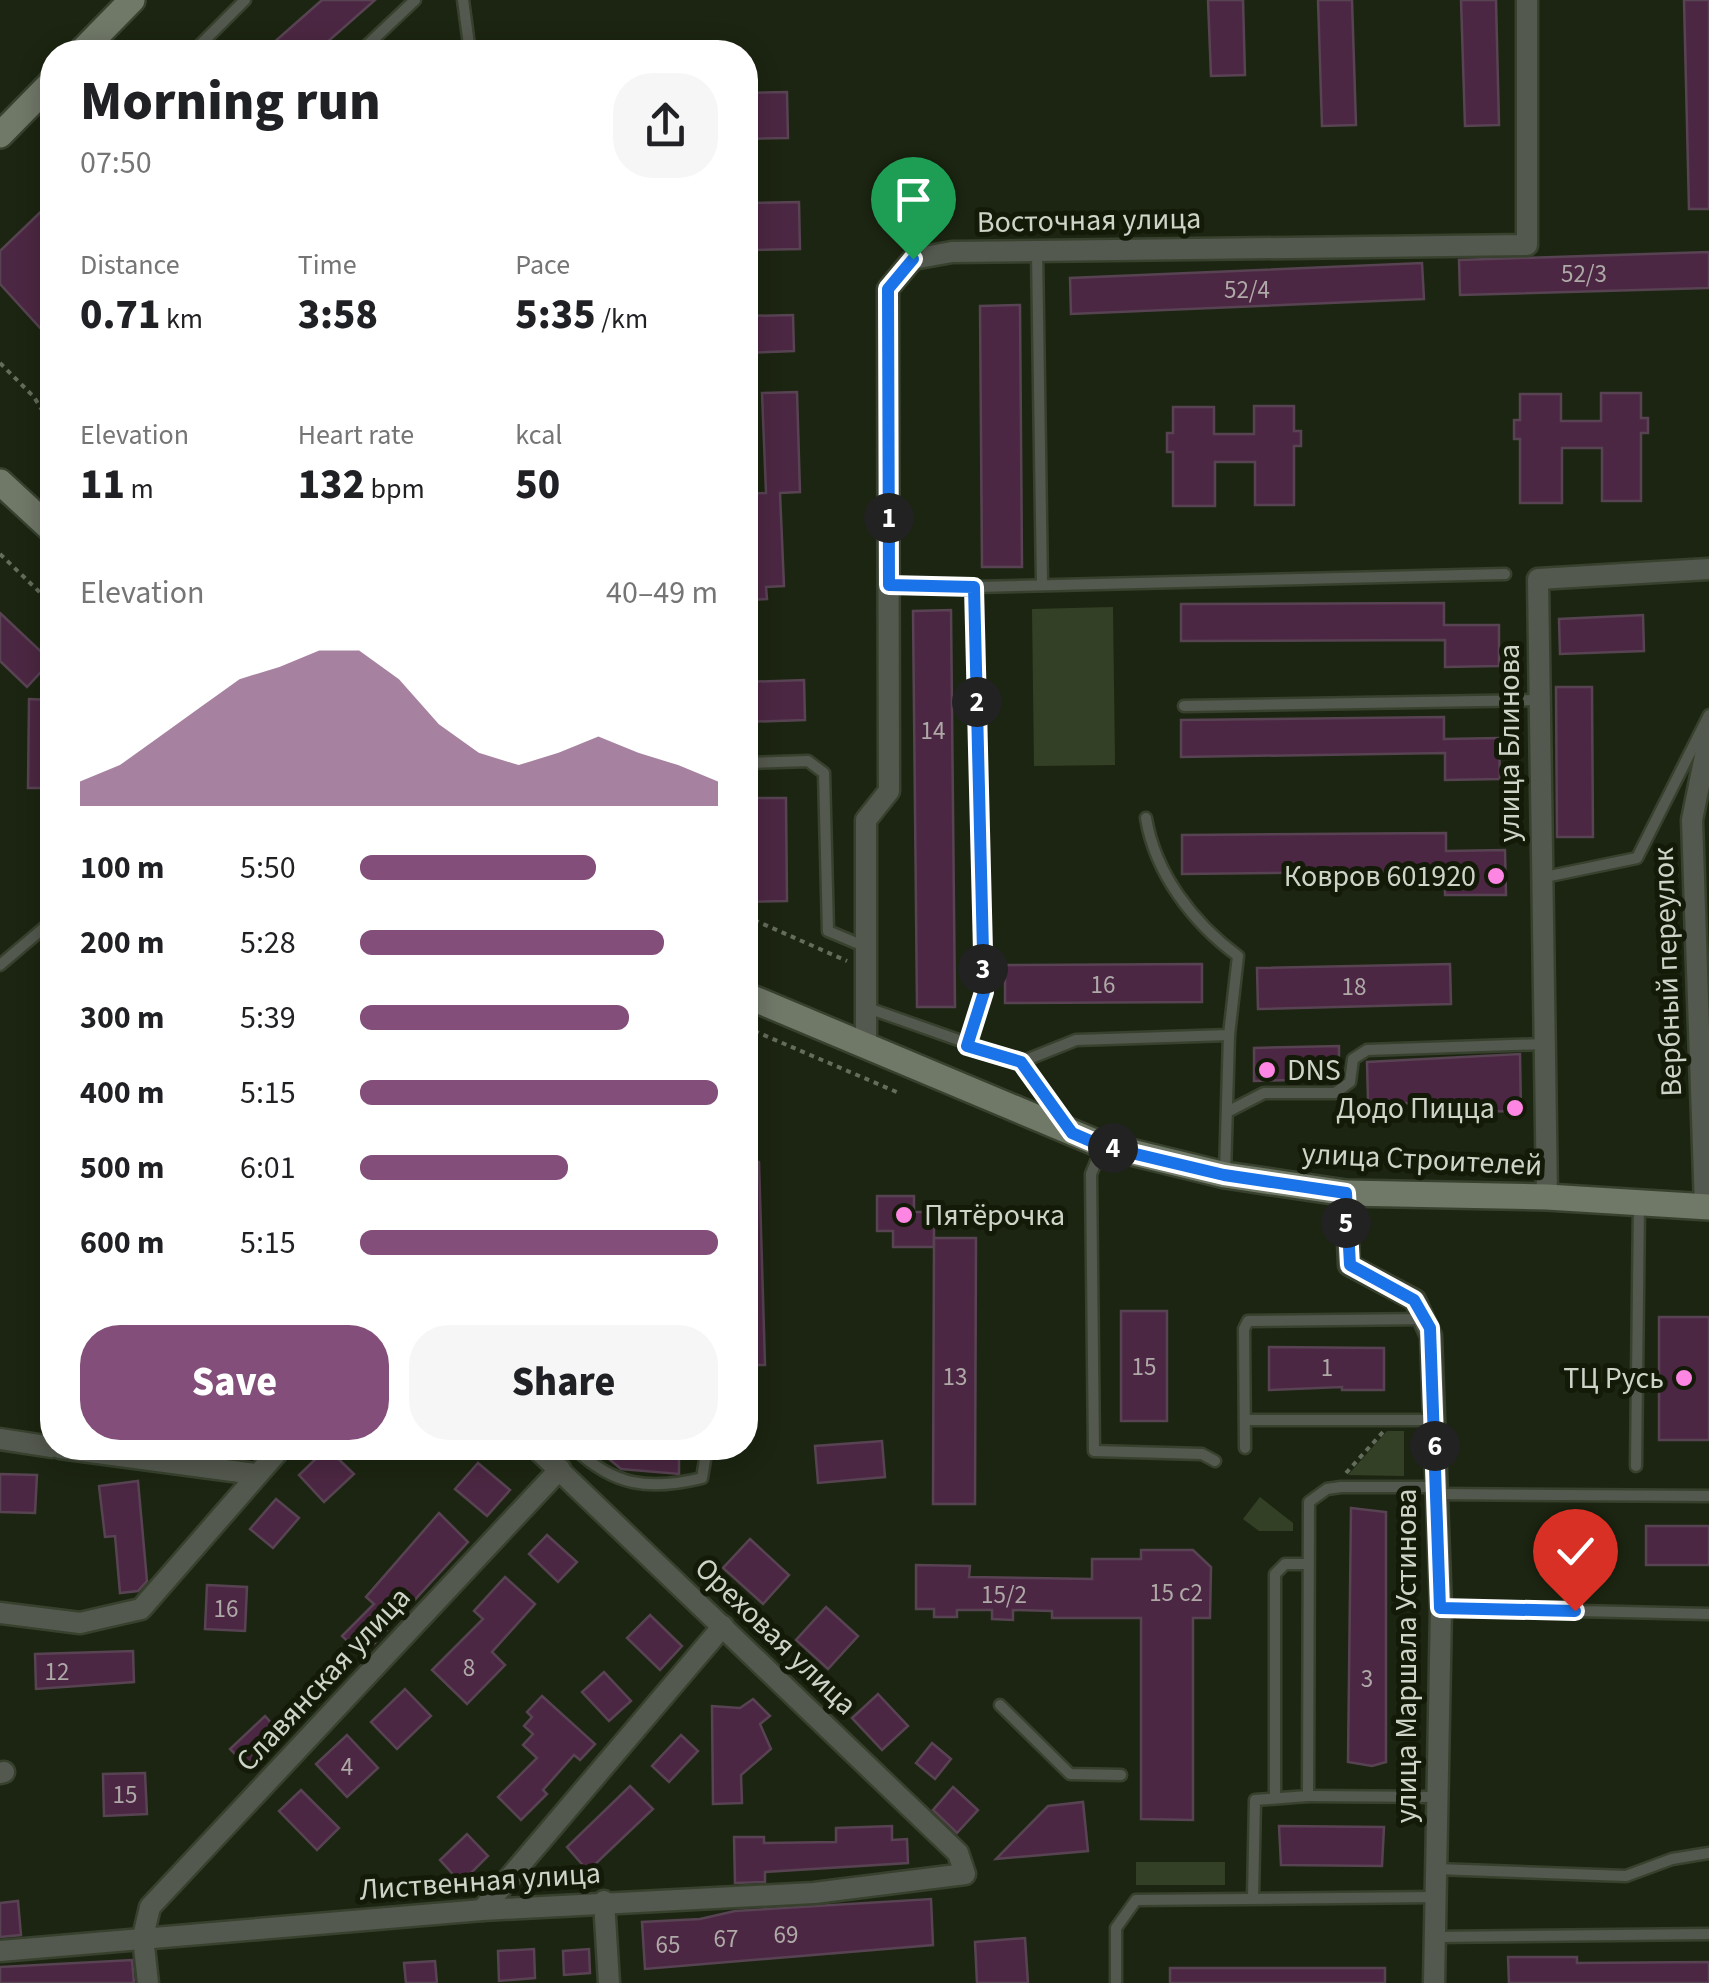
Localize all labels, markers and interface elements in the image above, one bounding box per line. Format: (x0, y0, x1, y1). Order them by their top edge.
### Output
text: Morning run (80, 63, 381, 141)
button: share (613, 73, 718, 178)
text: 07:50 (80, 140, 152, 186)
pin (871, 157, 956, 260)
icon: arrive (886, 172, 941, 227)
street label: Восточная улица (976, 197, 1202, 244)
text: Distance (80, 245, 180, 285)
text: Time (298, 245, 357, 285)
text: Pace (515, 245, 570, 285)
house number: 52/3 (1561, 256, 1607, 292)
house number: 52/4 (1224, 272, 1270, 308)
text: 0.71 (80, 285, 160, 345)
text: 3:58 (298, 285, 378, 345)
text: 5:35 (515, 285, 596, 345)
text: km (160, 299, 203, 339)
text: /km (596, 299, 648, 339)
text: Elevation (80, 415, 189, 455)
text: Heart rate (298, 415, 414, 455)
text: kcal (515, 415, 562, 455)
text: 11 (80, 455, 125, 515)
text: 132 (298, 455, 365, 515)
text: 50 (515, 455, 560, 515)
text: m (125, 469, 154, 509)
text: bpm (365, 469, 425, 509)
pin: 1 (864, 493, 914, 543)
text: 1 (882, 498, 896, 538)
text: Elevation (80, 570, 205, 616)
text: 40–49 m (606, 570, 718, 616)
street label: улица Блинова (1488, 644, 1531, 842)
pin: 2 (952, 677, 1002, 727)
text: 2 (970, 682, 984, 722)
house number: 14 (921, 713, 945, 749)
text: 100 m (80, 845, 165, 891)
text: 5:50 (240, 845, 296, 891)
street label: Вербный переулок (1642, 846, 1693, 1097)
place label: Ковров 601920 (1284, 855, 1476, 898)
marker: Ковров 601920 (1485, 865, 1507, 887)
text: 200 m (80, 920, 165, 966)
text: 5:28 (240, 920, 296, 966)
pin: 3 (958, 944, 1008, 994)
text: 3 (976, 949, 990, 989)
house number: 16 (1091, 967, 1115, 1003)
house number: 18 (1342, 969, 1366, 1005)
text: 300 m (80, 995, 165, 1041)
text: 5:39 (240, 995, 296, 1041)
place label: DNS (1287, 1049, 1341, 1092)
marker: DNS (1256, 1059, 1278, 1081)
text: 400 m (80, 1070, 165, 1116)
text: 5:15 (240, 1070, 296, 1116)
place label: Додо Пицца (1336, 1087, 1495, 1130)
marker: Додо Пицца (1504, 1097, 1526, 1119)
pin: 4 (1088, 1123, 1138, 1173)
text: 4 (1106, 1128, 1120, 1168)
street label: улица Строителей (1301, 1132, 1543, 1187)
text: 500 m (80, 1145, 165, 1191)
text: 6:01 (240, 1145, 296, 1191)
place label: Пятёрочка (924, 1194, 1065, 1237)
pin: 5 (1321, 1198, 1371, 1248)
text: 5 (1339, 1203, 1353, 1243)
marker: Пятёрочка (893, 1204, 915, 1226)
text: 600 m (80, 1220, 165, 1266)
text: 5:15 (240, 1220, 296, 1266)
button: Save (80, 1325, 389, 1440)
button: Share (409, 1325, 718, 1440)
house number: 15 (1132, 1349, 1156, 1385)
house number: 1 (1321, 1350, 1333, 1386)
place label: ТЦ Русь (1563, 1357, 1664, 1400)
house number: 13 (943, 1359, 967, 1395)
marker: ТЦ Русь (1673, 1367, 1695, 1389)
pin: 6 (1410, 1421, 1460, 1471)
text: 6 (1428, 1426, 1442, 1466)
street label: улица Маршала Устинова (1385, 1489, 1428, 1823)
pin (1533, 1509, 1618, 1612)
icon: check (1548, 1524, 1603, 1579)
street label: Ореховая улица (685, 1548, 866, 1725)
house number: 15 с2 (1149, 1575, 1203, 1611)
street label: Славянская улица (226, 1577, 421, 1781)
house number: 15/2 (981, 1577, 1027, 1613)
house number: 16 (214, 1591, 238, 1627)
house number: 8 (463, 1650, 475, 1686)
house number: 12 (45, 1654, 69, 1690)
house number: 3 (1361, 1661, 1373, 1697)
house number: 4 (341, 1749, 353, 1785)
house number: 15 (113, 1777, 137, 1813)
street label: Лиственная улица (358, 1852, 602, 1911)
house number: 69 (774, 1917, 798, 1953)
house number: 67 (714, 1921, 738, 1957)
house number: 65 (656, 1927, 680, 1963)

